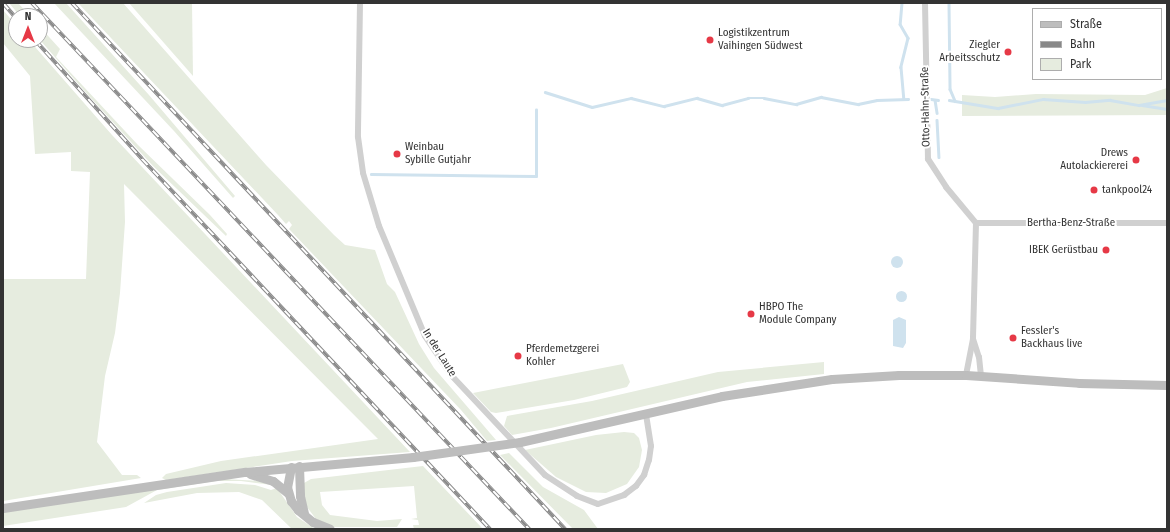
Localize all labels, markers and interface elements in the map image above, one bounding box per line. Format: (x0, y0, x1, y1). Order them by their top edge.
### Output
north arrow (8, 8, 48, 48)
legend (1032, 8, 1162, 80)
text: N (25, 10, 31, 23)
text: Straße (1070, 17, 1102, 31)
place label: Logistikzentrum Vaihingen Südwest (718, 27, 803, 53)
marker: Logistikzentrum Vaihingen Südwest (705, 35, 715, 45)
text: Bahn (1070, 37, 1095, 51)
place label: Ziegler Arbeitsschutz (939, 39, 1000, 65)
marker: Ziegler Arbeitsschutz (1003, 47, 1013, 57)
text: Park (1070, 57, 1091, 71)
street label: Otto-Hahn-Straße (919, 67, 933, 147)
place label: Weinbau Sybille Gutjahr (405, 141, 471, 167)
place label: Drews Autolackiererei (1060, 147, 1128, 173)
marker: Weinbau Sybille Gutjahr (392, 149, 402, 159)
marker: Drews Autolackiererei (1131, 155, 1141, 165)
place label: tankpool24 (1102, 183, 1152, 197)
marker: tankpool24 (1089, 185, 1099, 195)
street label: Bertha-Benz-Straße (1027, 216, 1115, 230)
place label: IBEK Gerüstbau (1029, 243, 1098, 257)
marker: IBEK Gerüstbau (1101, 245, 1111, 255)
place label: HBPO The Module Company (759, 301, 837, 327)
marker: HBPO The Module Company (746, 309, 756, 319)
place label: Fessler's Backhaus live (1021, 325, 1082, 351)
street label: In der Laute (419, 327, 459, 379)
marker: Fessler's Backhaus live (1008, 333, 1018, 343)
place label: Pferdemetzgerei Kohler (526, 343, 599, 369)
marker: Pferdemetzgerei Kohler (513, 351, 523, 361)

